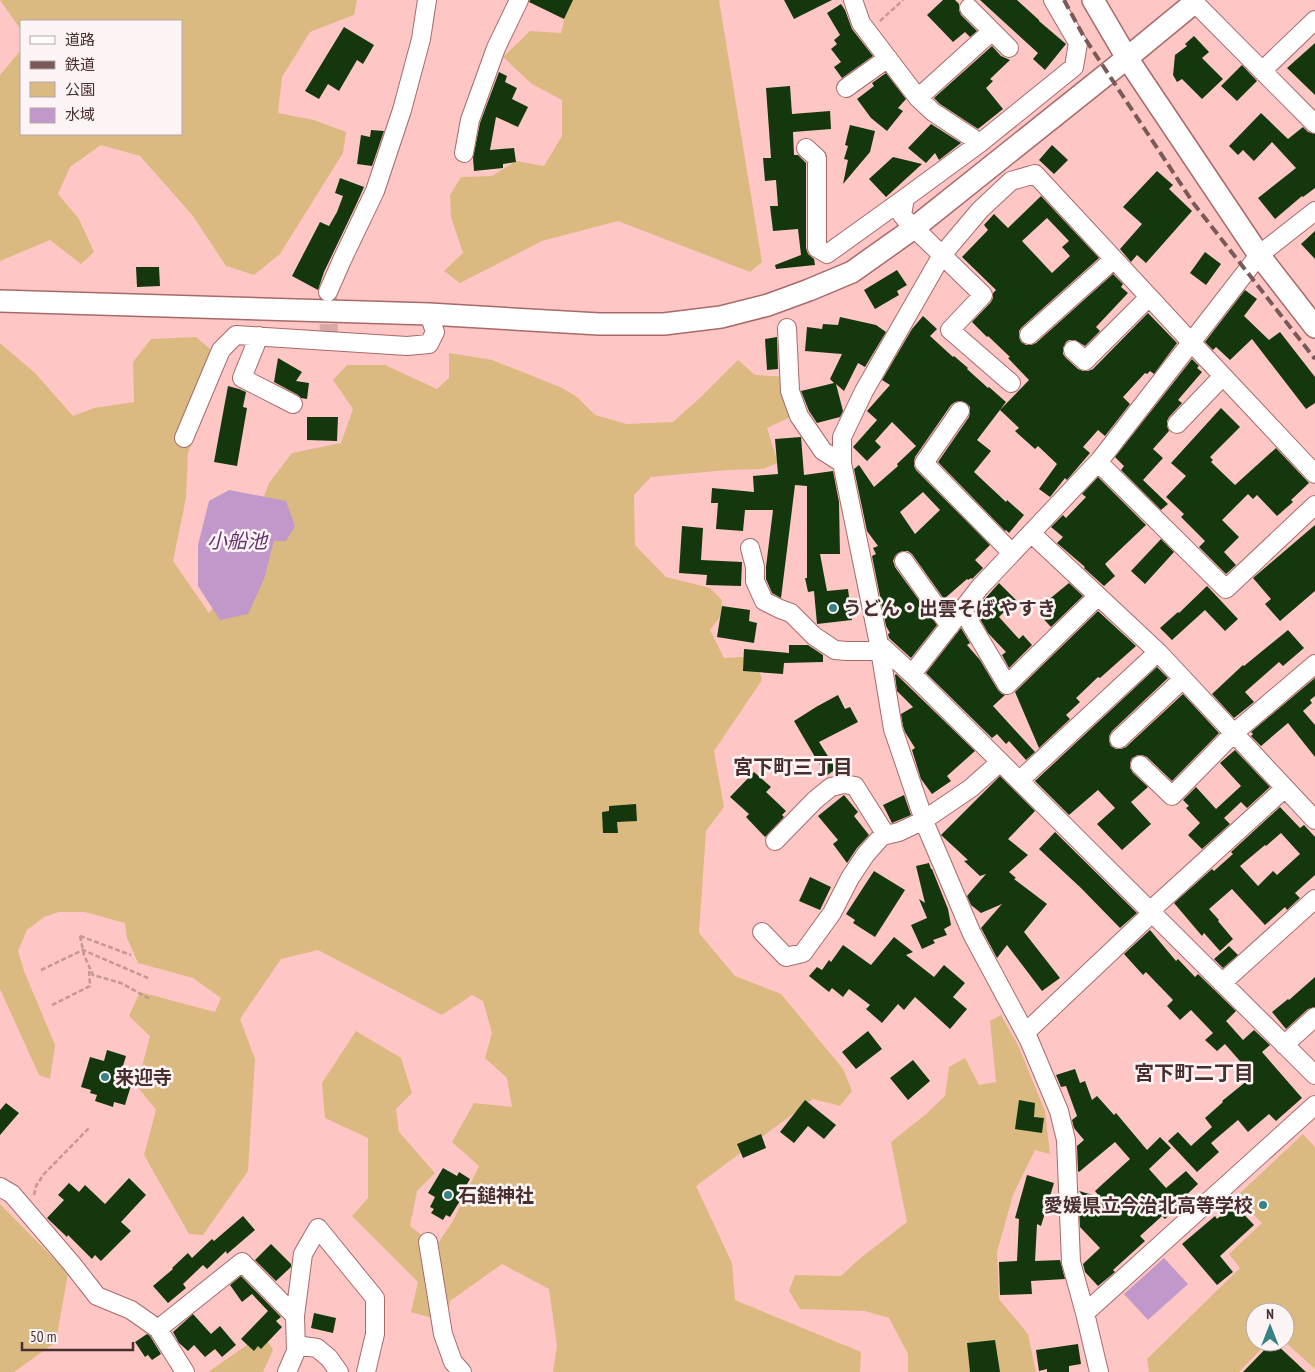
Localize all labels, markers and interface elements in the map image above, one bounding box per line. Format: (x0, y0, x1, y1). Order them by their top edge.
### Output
legend (20, 20, 182, 135)
text: 道路 (65, 30, 95, 49)
text: 鉄道 (65, 55, 95, 74)
text: 公園 (65, 80, 95, 99)
text: 水域 (65, 105, 95, 124)
water label: 小船池 (207, 528, 269, 554)
place label: うどん・出雲そば やすき (843, 596, 1056, 620)
marker: うどん・出雲そば やすき (827, 602, 839, 614)
district label: 宮下町三丁目 (733, 754, 853, 780)
district label: 宮下町二丁目 (1134, 1060, 1254, 1086)
place label: 来迎寺 (115, 1065, 172, 1089)
marker: 来迎寺 (99, 1071, 111, 1083)
place label: 石鎚神社 (458, 1183, 534, 1207)
marker: 石鎚神社 (442, 1189, 454, 1201)
place label: 愛媛県立今治北高等学校 (1044, 1193, 1253, 1217)
marker: 愛媛県立今治北高等学校 (1257, 1199, 1269, 1211)
north arrow (1245, 1302, 1295, 1352)
text: N (1266, 1305, 1274, 1323)
scale bar (22, 1320, 134, 1352)
text: 50 m (30, 1327, 56, 1346)

